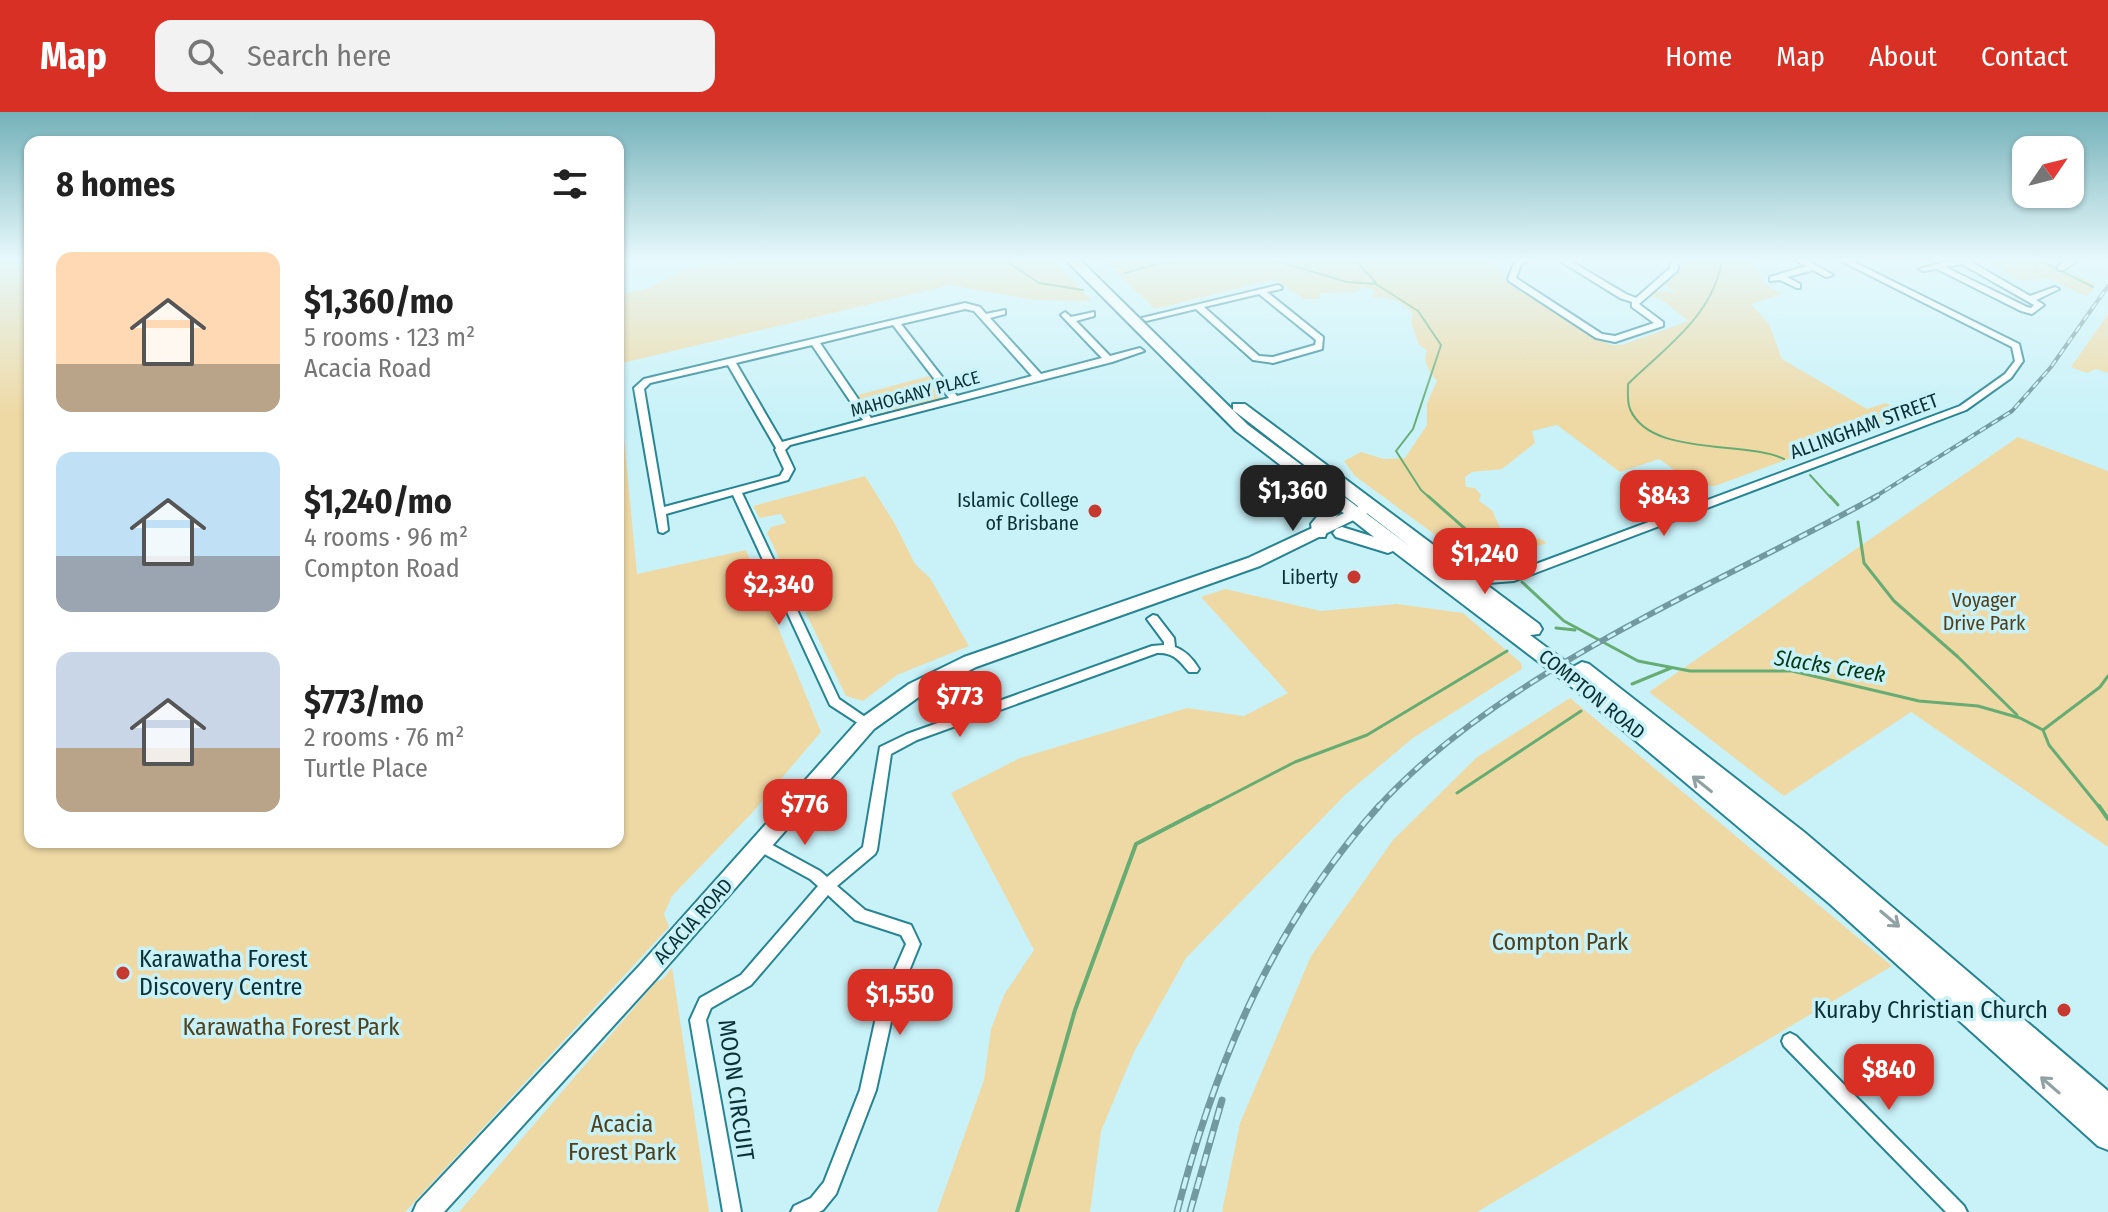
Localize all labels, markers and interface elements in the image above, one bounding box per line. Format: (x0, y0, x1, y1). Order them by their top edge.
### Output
search box (155, 20, 715, 92)
text: Map (40, 33, 107, 79)
icon: search (183, 34, 227, 78)
text: Search here (247, 38, 391, 74)
text: Home (1665, 40, 1732, 73)
text: Map (1776, 40, 1825, 73)
text: About (1869, 40, 1937, 73)
text: Contact (1981, 40, 2068, 73)
north arrow (2012, 136, 2084, 208)
map controls (2012, 136, 2084, 208)
icon: filters (548, 162, 592, 206)
text: 8 homes (56, 164, 175, 205)
text: $1,360/mo (304, 281, 454, 322)
icon: home (120, 284, 216, 380)
text: 5 rooms · 123 m² (304, 322, 475, 353)
text: Acacia Road (304, 353, 432, 384)
street label: MAHOGANY PLACE (848, 366, 982, 422)
street label: ALLINGHAM STREET (1786, 388, 1942, 464)
pin: $1,360 (1228, 465, 1358, 533)
pin: $843 (1617, 470, 1711, 538)
text: $1,360 (1258, 475, 1328, 506)
text: $843 (1638, 480, 1690, 511)
text: $1,240/mo (304, 481, 452, 522)
icon: home (120, 484, 216, 580)
place label: Islamic College of Brisbane (957, 488, 1079, 535)
marker: Islamic College of Brisbane (1086, 502, 1104, 520)
text: 4 rooms · 96 m² (304, 522, 468, 553)
pin: $1,240 (1420, 528, 1550, 596)
text: $1,240 (1451, 538, 1519, 569)
text: Compton Road (304, 553, 460, 584)
pin: $2,340 (714, 559, 844, 627)
place label: Liberty (1281, 565, 1338, 589)
marker: Liberty (1345, 568, 1363, 586)
text: $2,340 (744, 569, 814, 600)
park label: Voyager Drive Park (1943, 588, 2026, 635)
street label: COMPTON ROAD (1534, 644, 1650, 744)
water label: Slacks Creek (1772, 644, 1887, 688)
pin: $773 (913, 671, 1007, 739)
text: $773/mo (304, 681, 424, 722)
text: $773 (936, 681, 984, 712)
icon: home (120, 684, 216, 780)
text: 2 rooms · 76 m² (304, 722, 464, 753)
text: Turtle Place (304, 753, 428, 784)
one-way arrow (1692, 775, 1712, 793)
pin: $776 (758, 779, 852, 847)
text: $776 (781, 789, 829, 820)
street label: ACACIA ROAD (648, 873, 738, 969)
one-way arrow (1880, 910, 1900, 928)
park label: Compton Park (1492, 928, 1629, 956)
place label: Karawatha Forest Discovery Centre (139, 945, 308, 1001)
marker: Karawatha Forest Discovery Centre (114, 964, 132, 982)
pin: $1,550 (835, 969, 965, 1037)
text: $1,550 (866, 979, 934, 1010)
place label: Kuraby Christian Church (1814, 996, 2048, 1024)
marker: Kuraby Christian Church (2055, 1001, 2073, 1019)
park label: Karawatha Forest Park (183, 1013, 400, 1041)
street label: MOON CIRCUIT (712, 1018, 760, 1162)
pin: $840 (1842, 1044, 1936, 1112)
text: $840 (1862, 1054, 1916, 1085)
one-way arrow (2040, 1076, 2060, 1094)
park label: Acacia Forest Park (568, 1110, 677, 1166)

